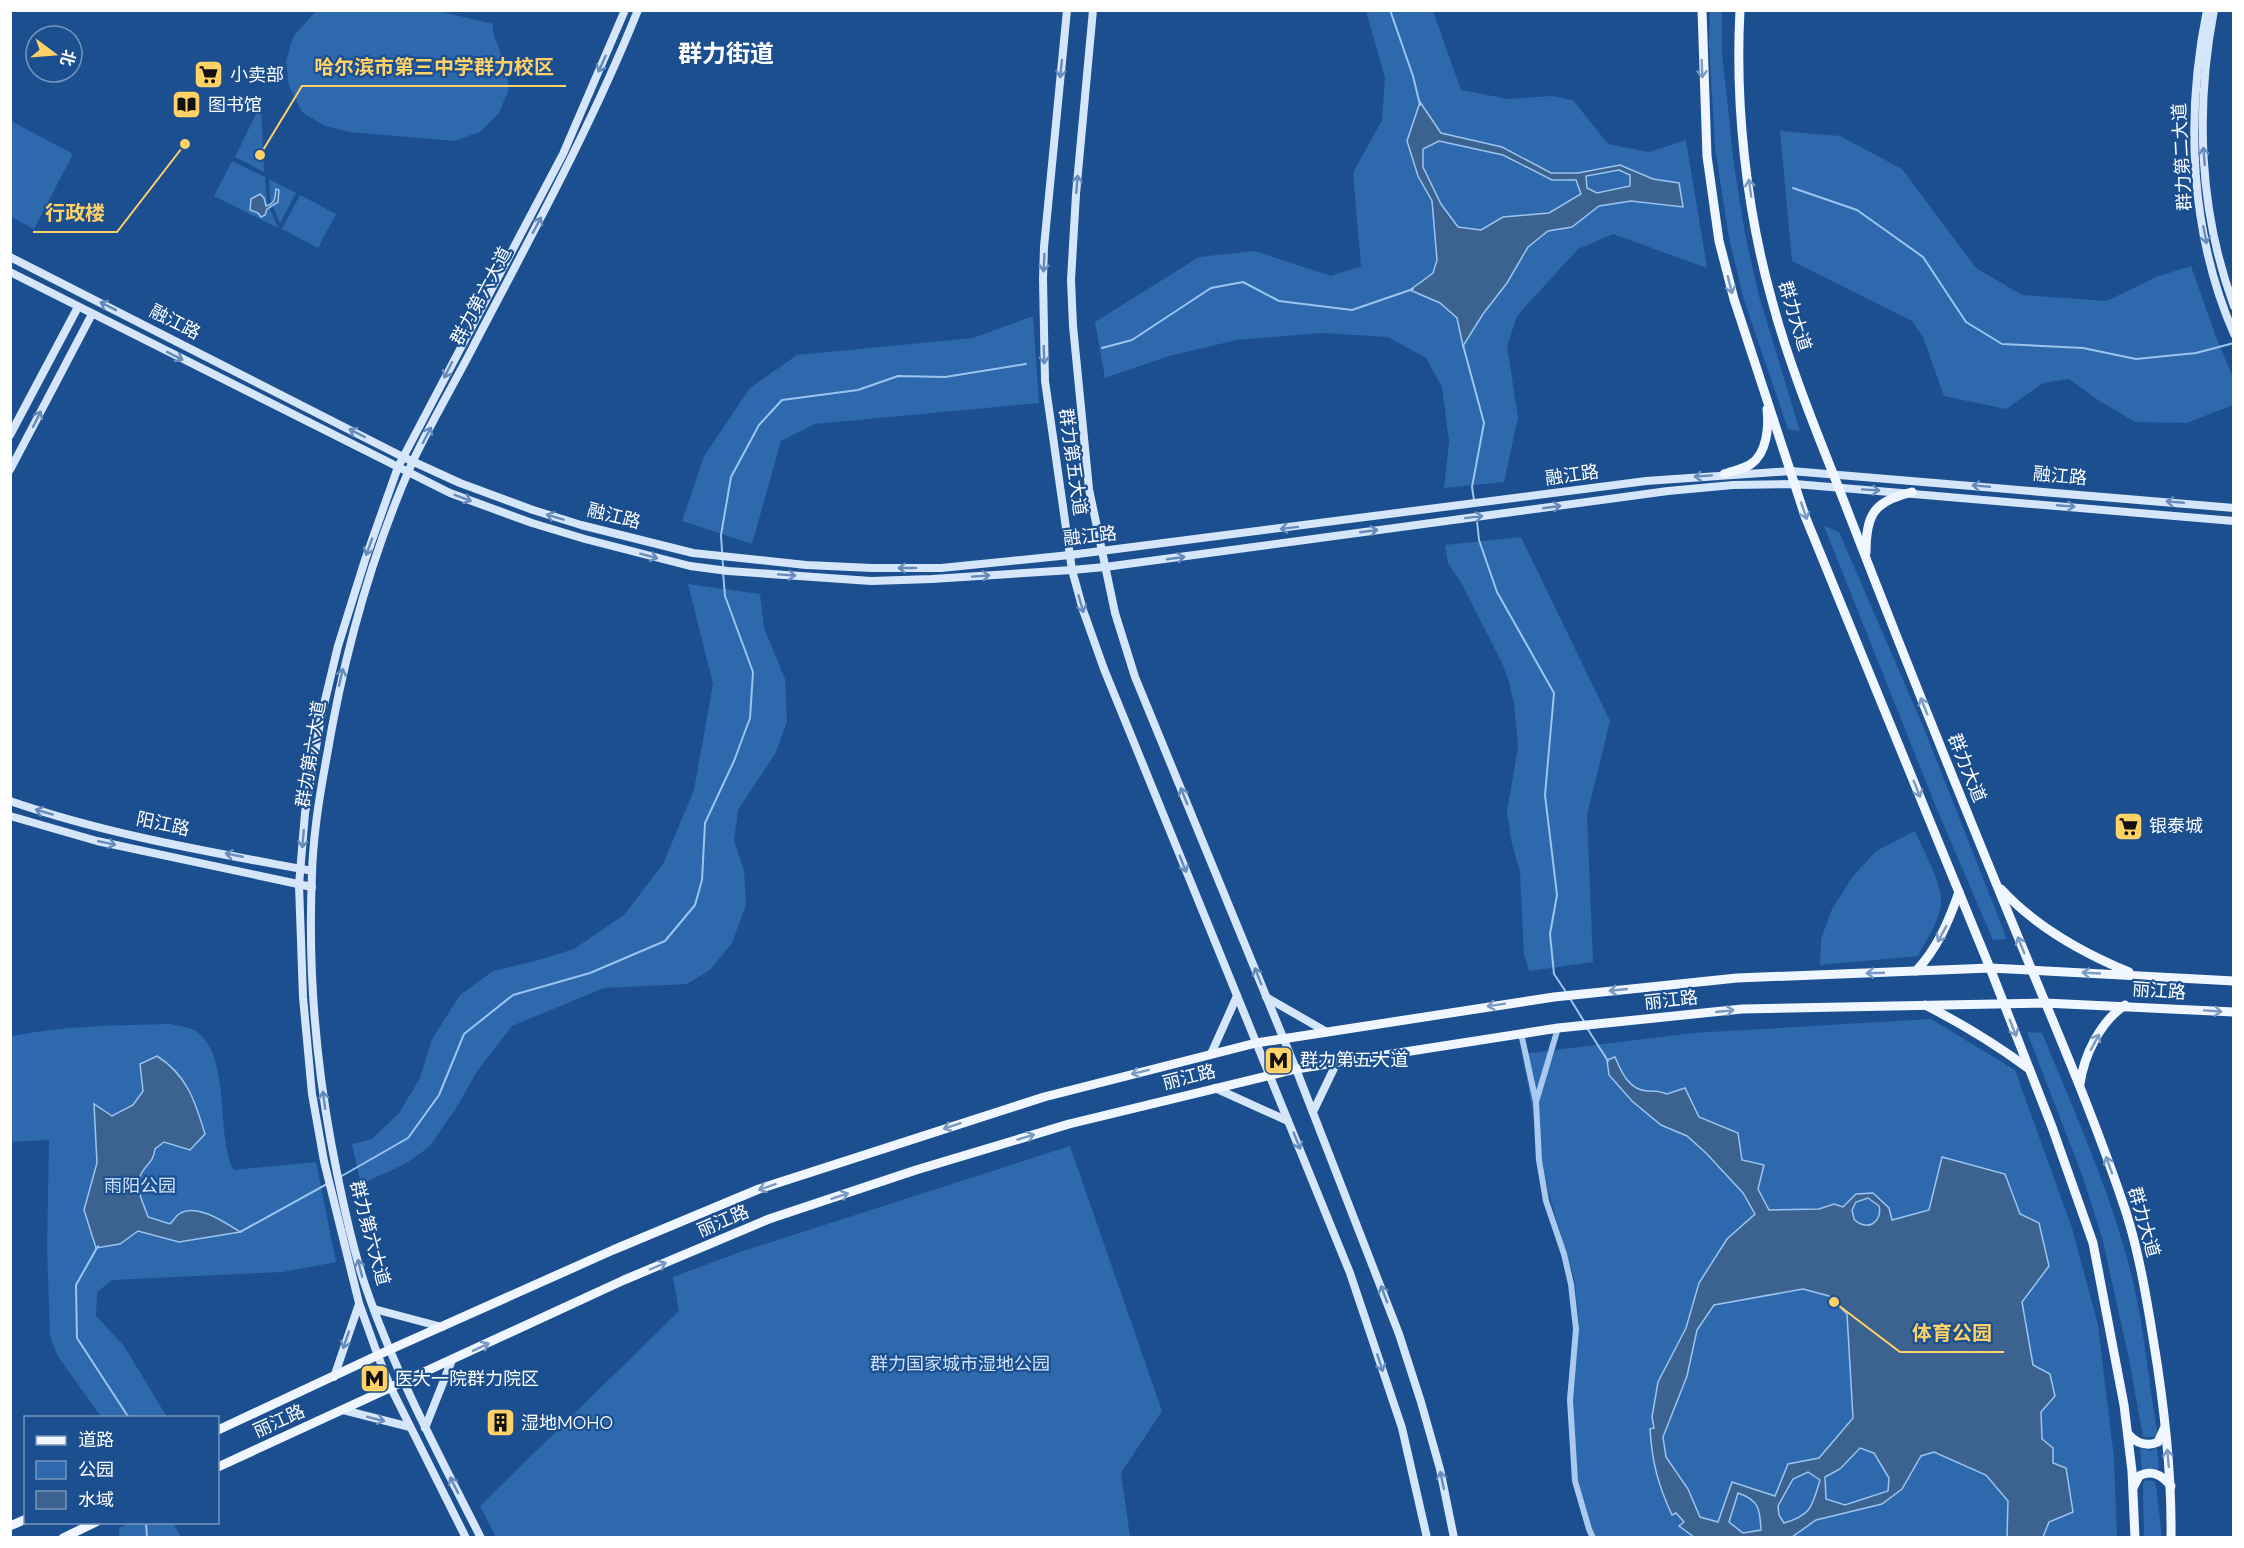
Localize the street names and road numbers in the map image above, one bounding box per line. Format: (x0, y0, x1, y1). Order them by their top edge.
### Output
street label: 群力第二大道 (2168, 103, 2195, 212)
street label: 群力第六大道 (446, 243, 515, 348)
street label: 群力大道 (1775, 278, 1816, 353)
street label: 融江路 (146, 300, 204, 343)
street label: 群力第五大道 (1056, 407, 1091, 517)
street label: 融江路 (1544, 460, 1600, 489)
street label: 融江路 (2032, 463, 2088, 488)
street label: 融江路 (585, 499, 643, 532)
street label: 融江路 (1062, 522, 1118, 549)
street label: 群力第六大道 (292, 699, 329, 809)
street label: 群力大道 (1944, 731, 1991, 805)
street label: 阳江路 (135, 808, 192, 839)
street label: 丽江路 (2131, 978, 2187, 1003)
street label: 丽江路 (1643, 986, 1699, 1013)
street label: 丽江路 (1160, 1060, 1218, 1093)
street label: 群力第六大道 (346, 1178, 395, 1288)
street label: 群力大道 (2124, 1184, 2164, 1259)
street label: 丽江路 (694, 1200, 752, 1241)
street label: 丽江路 (250, 1400, 308, 1441)

